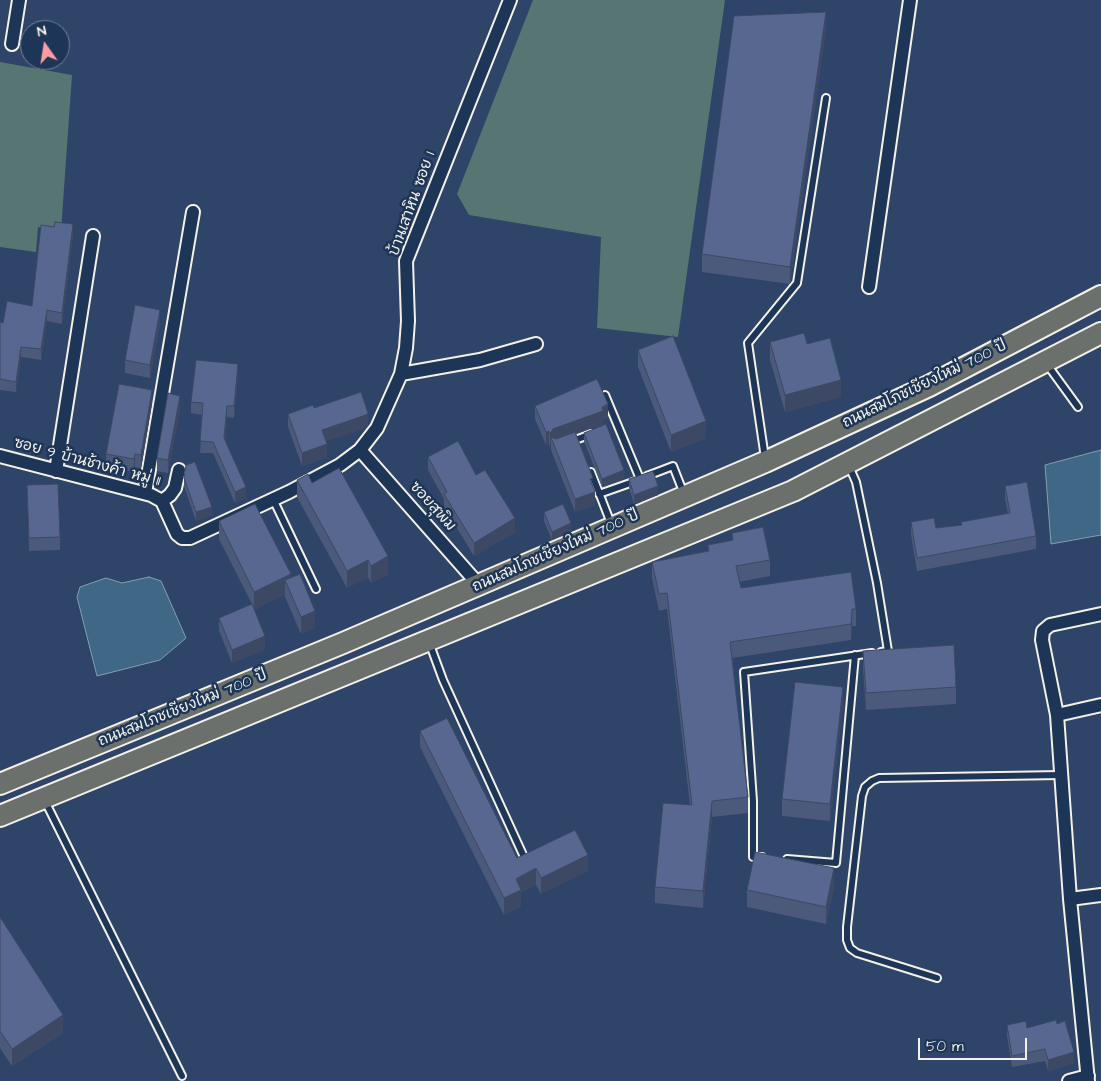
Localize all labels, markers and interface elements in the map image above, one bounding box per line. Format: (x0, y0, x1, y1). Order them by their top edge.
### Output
north arrow (20, 20, 70, 70)
text: N (35, 21, 48, 42)
street label: บ้านเสาหิน ซอย 1 (386, 150, 440, 258)
street label: ถนนสมโภชเชียงใหม่ 700 ปี (840, 337, 1010, 433)
street label: ซอย 9 บ้านช้างค้า หมู่ 11 (12, 435, 162, 491)
street label: ซอยสุพิม (405, 479, 459, 535)
street label: ถนนสมโภชเชียงใหม่ 700 ปี (470, 507, 642, 597)
street label: ถนนสมโภชเชียงใหม่ 700 ปี (96, 667, 270, 751)
scale bar (921, 1028, 1030, 1060)
text: 50 m (926, 1036, 964, 1057)

